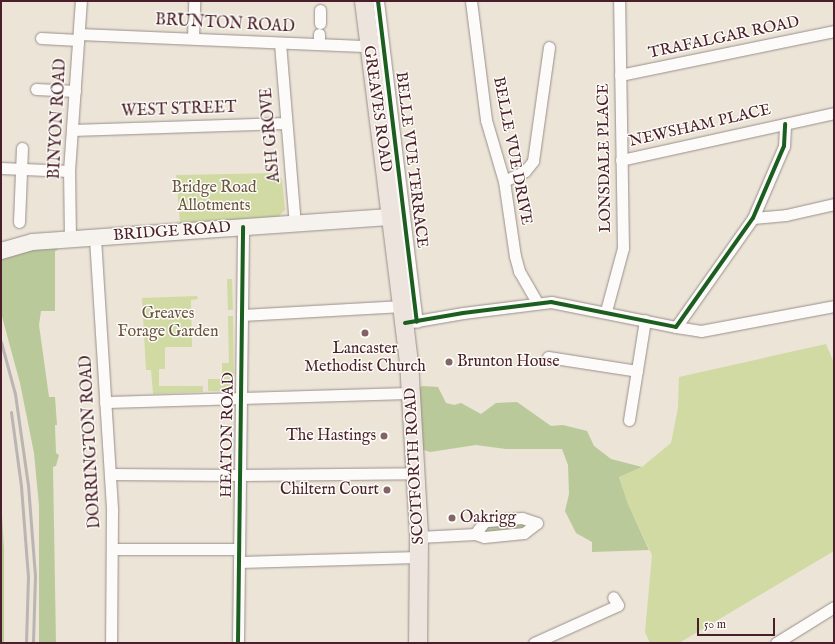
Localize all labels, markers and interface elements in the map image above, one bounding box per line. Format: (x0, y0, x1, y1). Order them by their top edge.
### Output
street label: BRUNTON ROAD (155, 11, 295, 37)
street label: TRAFALGAR ROAD (647, 13, 801, 63)
street label: GREAVES ROAD (359, 45, 395, 173)
street label: BINYON ROAD (45, 58, 71, 180)
street label: BELLE VUE TERRACE (391, 71, 431, 249)
street label: BELLE VUE DRIVE (488, 75, 536, 227)
street label: LONSDALE PLACE (594, 83, 616, 233)
street label: ASH GROVE (257, 87, 285, 183)
street label: WEST STREET (121, 98, 237, 122)
street label: NEWSHAM PLACE (627, 100, 773, 152)
park label: Bridge Road Allotments (172, 178, 256, 216)
street label: BRIDGE ROAD (112, 218, 232, 246)
park label: Greaves Forage Garden (118, 304, 218, 342)
marker: Lancaster Methodist Church (360, 328, 370, 338)
place label: Lancaster Methodist Church (304, 339, 426, 377)
place label: Brunton House (457, 352, 560, 372)
street label: DORRINGTON ROAD (77, 355, 105, 529)
marker: Brunton House (444, 357, 454, 367)
street label: HEATON ROAD (217, 372, 239, 498)
street label: SCOTFORTH ROAD (401, 387, 429, 545)
place label: The Hastings (286, 426, 376, 446)
marker: The Hastings (379, 431, 389, 441)
place label: Chiltern Court (280, 480, 379, 500)
marker: Chiltern Court (382, 485, 392, 495)
place label: Oakrigg (460, 508, 516, 528)
marker: Oakrigg (447, 513, 457, 523)
scale bar (699, 610, 777, 636)
text: 50 m (704, 617, 726, 632)

